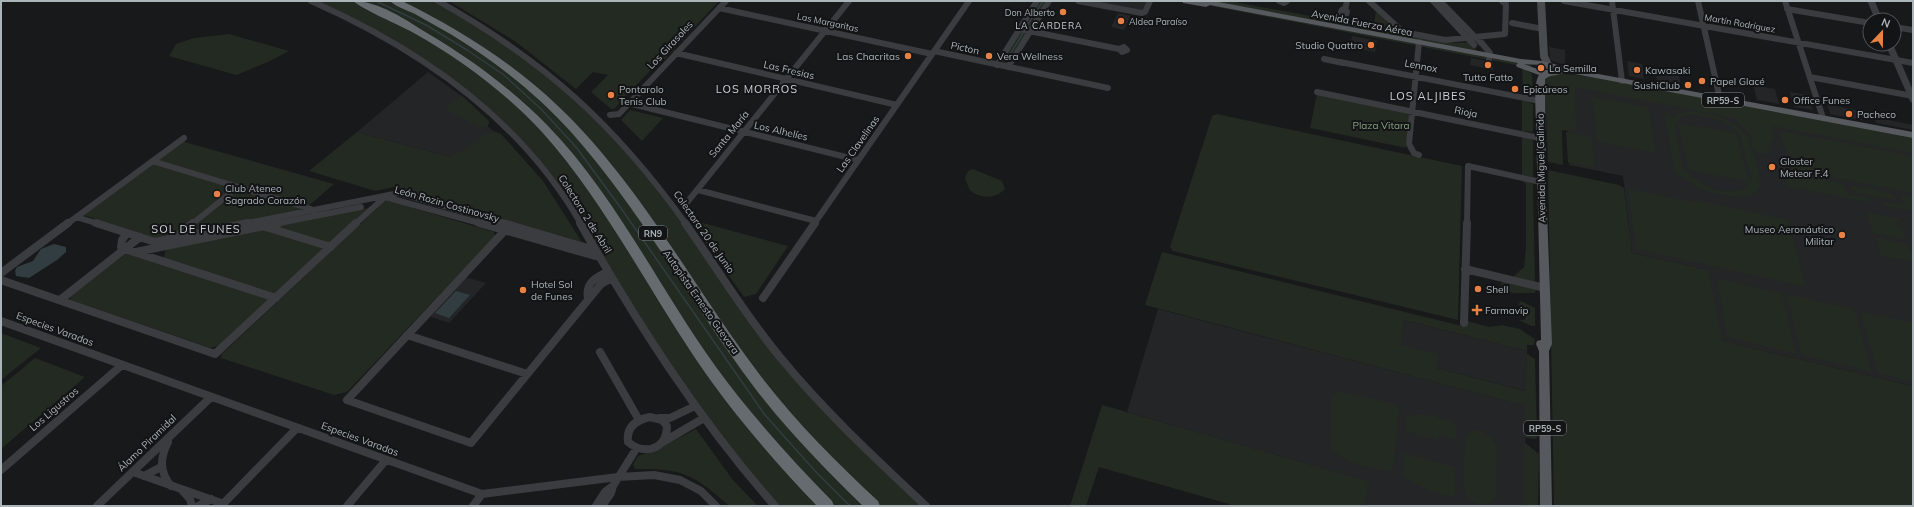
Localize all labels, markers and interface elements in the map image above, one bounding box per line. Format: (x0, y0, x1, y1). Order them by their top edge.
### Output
place label: Don Alberto (1005, 7, 1055, 18)
marker: Don Alberto (1058, 7, 1068, 17)
street label: Avenida Fuerza Aérea (1310, 7, 1414, 39)
street label: Las Margaritas (796, 10, 860, 34)
street label: Martín Rodríguez (1704, 11, 1777, 35)
north arrow (1862, 12, 1902, 52)
text: N (1879, 15, 1892, 31)
marker: Aldea Paraíso (1116, 16, 1126, 26)
place label: Aldea Paraíso (1129, 16, 1187, 27)
street label: Los Girasoles (644, 18, 696, 72)
district label: LA CARDERA (1015, 20, 1083, 31)
street label: Picton (950, 39, 981, 57)
place label: Studio Quattro (1295, 39, 1363, 52)
marker: Studio Quattro (1366, 40, 1376, 50)
place label: Las Chacritas (837, 50, 900, 63)
place label: Vera Wellness (997, 50, 1063, 63)
marker: Las Chacritas (903, 51, 913, 61)
marker: Vera Wellness (984, 51, 994, 61)
street label: Lennox (1403, 56, 1439, 76)
street label: Las Fresias (762, 58, 816, 82)
marker: Tutto Fatto (1483, 60, 1493, 70)
place label: La Semilla (1549, 62, 1597, 75)
marker: La Semilla (1536, 63, 1546, 73)
place label: Kawasaki (1645, 64, 1690, 77)
marker: Kawasaki (1632, 65, 1642, 75)
place label: Tutto Fatto (1463, 71, 1513, 84)
place label: Papel Glacé (1710, 75, 1765, 88)
marker: Papel Glacé (1697, 76, 1707, 86)
place label: SushiClub (1634, 79, 1680, 92)
marker: SushiClub (1683, 80, 1693, 90)
district label: LOS MORROS (716, 82, 798, 96)
place label: Pontarolo Tenis Club (619, 83, 667, 108)
place label: Epicúreos (1523, 83, 1568, 96)
marker: Epicúreos (1510, 84, 1520, 94)
district label: LOS ALJIBES (1390, 89, 1466, 103)
marker: Pontarolo Tenis Club (606, 90, 616, 100)
road number: RP59-S (1702, 93, 1744, 107)
place label: Office Funes (1793, 94, 1850, 107)
marker: Office Funes (1780, 95, 1790, 105)
street label: Rioja (1453, 103, 1479, 121)
street label: Santa María (706, 108, 752, 160)
place label: Pacheco (1857, 108, 1896, 121)
marker: Pacheco (1844, 109, 1854, 119)
street label: Las Clavelinas (834, 113, 882, 175)
street label: Avenida Miguel Galindo (1534, 113, 1548, 223)
street label: Los Alhelíes (753, 118, 809, 144)
park label: Plaza Vitara (1352, 119, 1410, 132)
place label: Gloster Meteor F.4 (1780, 155, 1828, 180)
marker: Gloster Meteor F.4 (1767, 162, 1777, 172)
street label: Colectora 2 de Abril (555, 172, 615, 256)
place label: Club Ateneo Sagrado Corazón (225, 182, 306, 207)
street label: León Rozin Costinovsky (393, 183, 502, 225)
street label: Colectora 20 de Junio (671, 188, 738, 276)
marker: Club Ateneo Sagrado Corazón (212, 189, 222, 199)
district label: SOL DE FUNES (151, 222, 241, 236)
place label: Museo Aeronáutico Militar (1745, 223, 1834, 248)
road number: RN9 (639, 226, 667, 240)
marker: Museo Aeronáutico Militar (1837, 230, 1847, 240)
street label: Autopista Ernesto Guevara (660, 247, 742, 357)
place label: Hotel Sol de Funes (531, 278, 573, 303)
place label: Shell (1486, 283, 1508, 296)
marker: Shell (1473, 284, 1483, 294)
marker: Hotel Sol de Funes (518, 285, 528, 295)
place label: Farmavip (1485, 304, 1528, 317)
marker: Farmavip (1472, 305, 1482, 315)
street label: Especies Varadas (14, 309, 96, 349)
street label: Los Ligustros (27, 384, 81, 434)
street label: Álamo Piramidal (115, 412, 179, 474)
street label: Especies Varadas (319, 419, 401, 459)
road number: RP59-S (1524, 421, 1566, 435)

